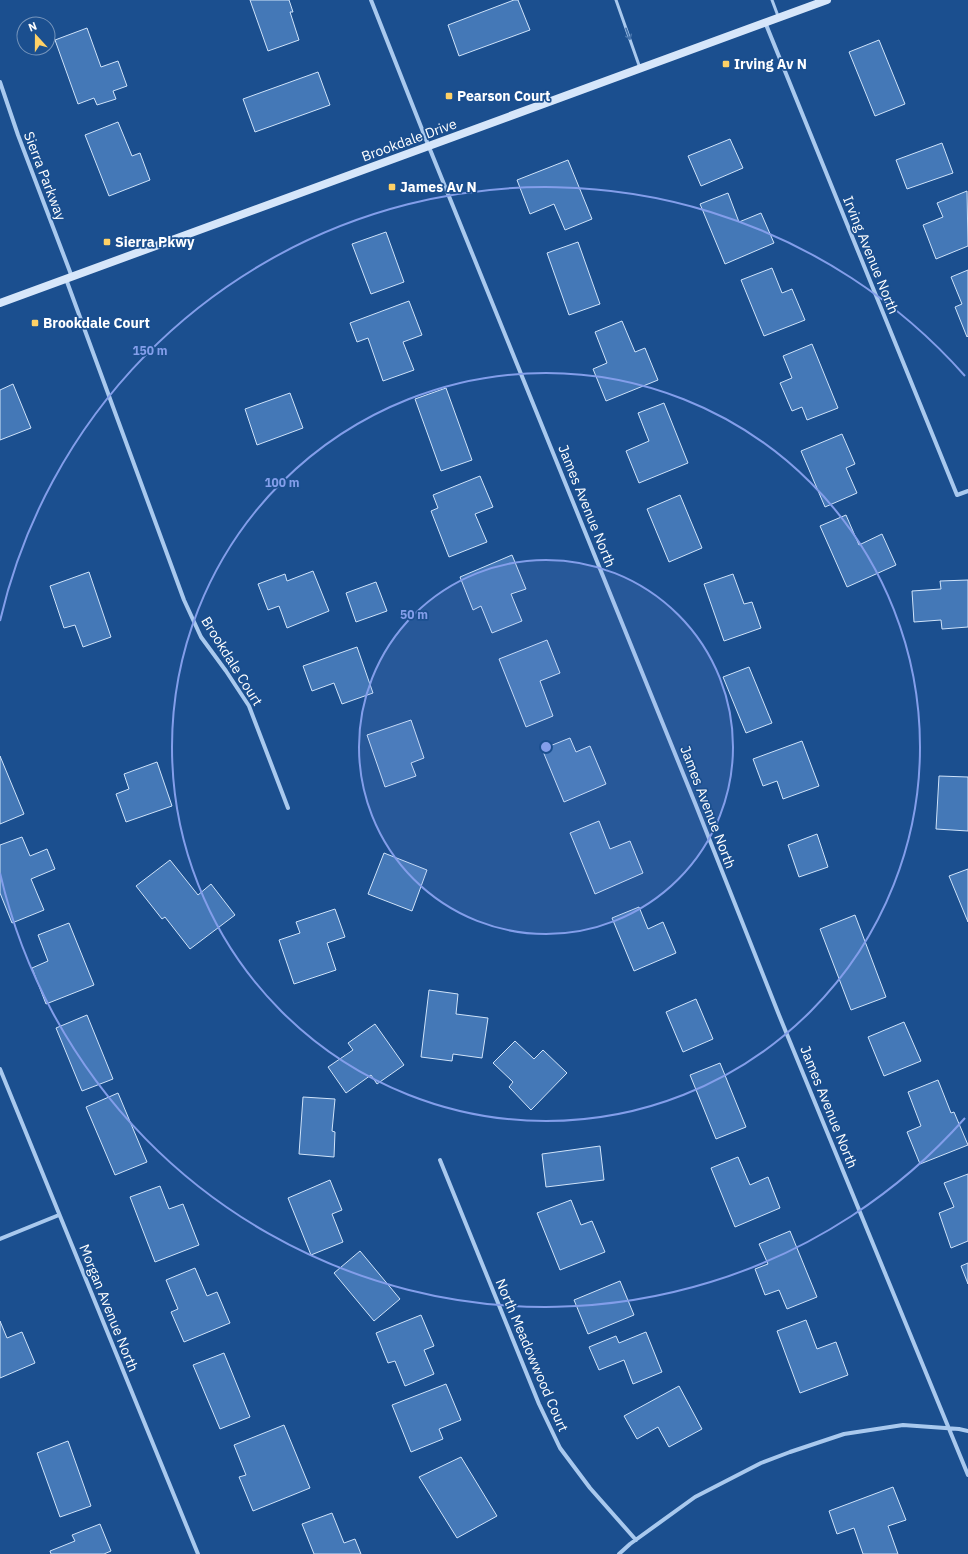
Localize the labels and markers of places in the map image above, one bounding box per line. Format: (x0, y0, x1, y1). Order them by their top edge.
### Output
place label: Irving Av N (734, 55, 807, 73)
marker: Irving Av N (721, 59, 731, 69)
place label: Pearson Court (457, 87, 550, 105)
marker: Pearson Court (444, 91, 454, 101)
place label: James Av N (400, 178, 477, 196)
marker: James Av N (387, 182, 397, 192)
place label: Sierra Pkwy (115, 233, 195, 251)
marker: Sierra Pkwy (102, 237, 112, 247)
place label: Brookdale Court (43, 314, 150, 332)
marker: Brookdale Court (30, 318, 40, 328)
centre of rings (539, 740, 553, 754)

